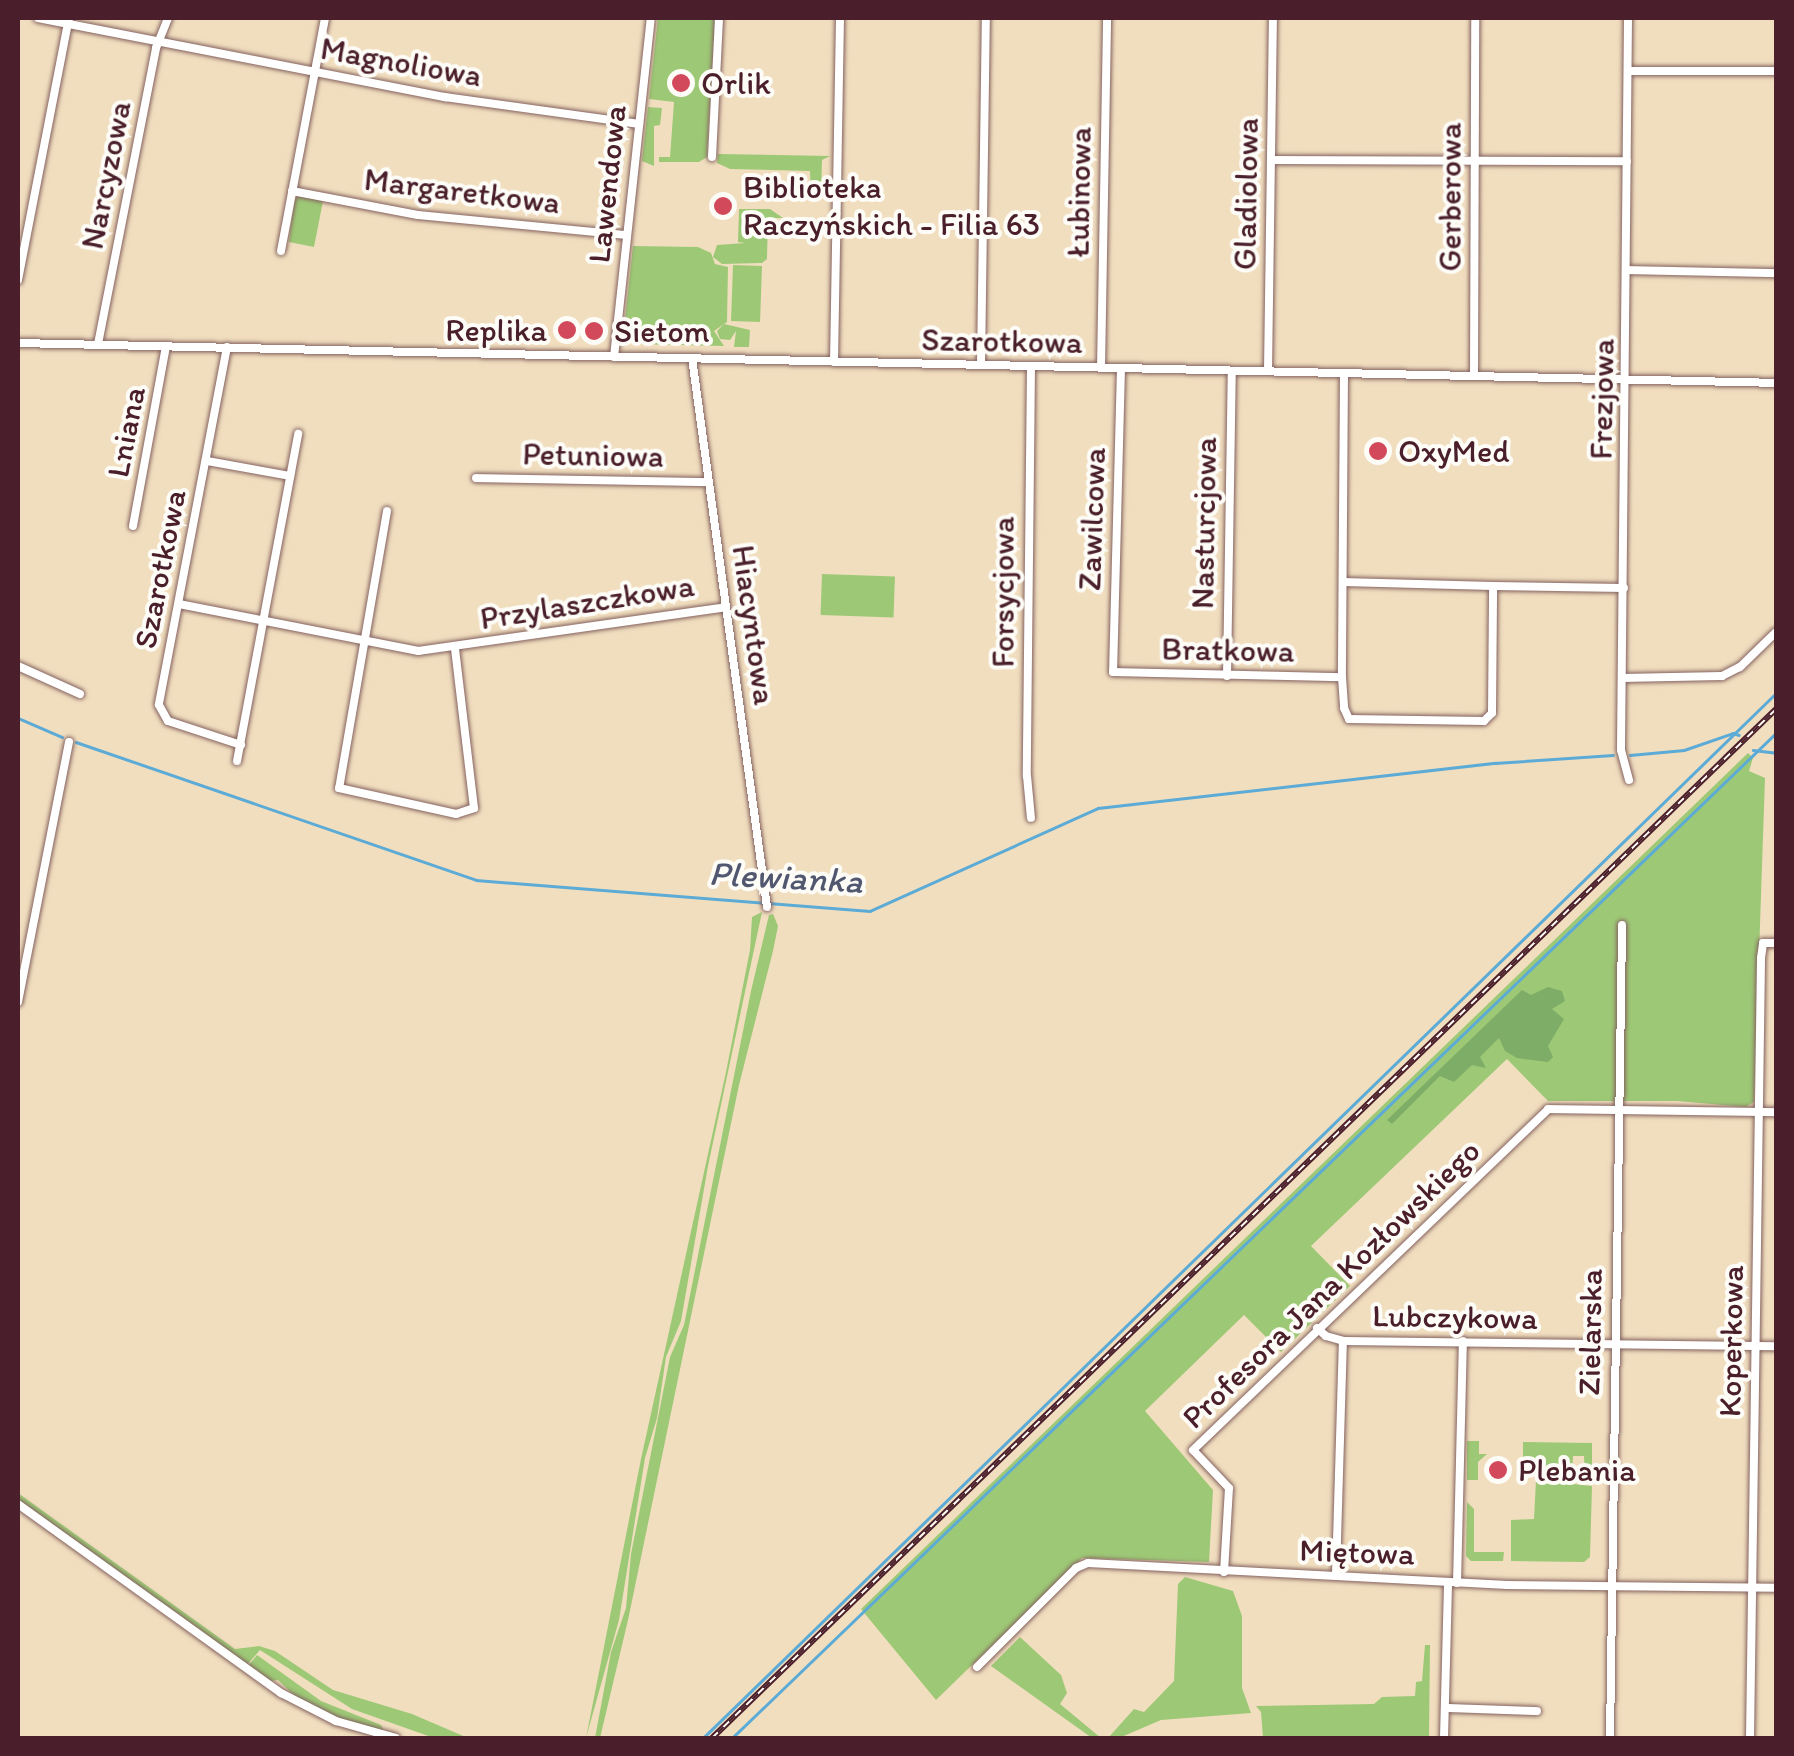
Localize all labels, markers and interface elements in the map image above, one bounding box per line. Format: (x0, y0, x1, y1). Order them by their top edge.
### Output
street label: Magnoliowa (318, 29, 484, 95)
place label: Orlik (701, 64, 771, 102)
marker: Orlik (670, 72, 692, 94)
street label: Narcyzowa (73, 98, 139, 252)
street label: Lawendowa (580, 103, 634, 265)
street label: Gladiolowa (1225, 118, 1267, 270)
street label: Gerberowa (1431, 122, 1469, 272)
street label: Łubinowa (1059, 126, 1099, 258)
street label: Margaretkowa (362, 160, 562, 222)
place label: Biblioteka Raczyńskich - Filia 63 (743, 169, 1040, 244)
marker: Biblioteka Raczyńskich - Filia 63 (712, 195, 734, 217)
place label: Replika (445, 311, 547, 349)
place label: Sietom (614, 312, 709, 350)
marker: Replika (556, 319, 578, 341)
marker: Sietom (583, 320, 605, 342)
street label: Szarotkowa (921, 320, 1083, 362)
street label: Frezjowa (1582, 338, 1622, 460)
street label: Lniana (98, 383, 154, 481)
place label: OxyMed (1398, 432, 1510, 470)
street label: Petuniowa (522, 435, 664, 475)
street label: Nasturcjowa (1183, 437, 1225, 609)
marker: OxyMed (1367, 440, 1389, 462)
street label: Zawilcowa (1070, 447, 1114, 591)
street label: Szarotkowa (126, 486, 194, 652)
street label: Forsycjowa (984, 516, 1022, 668)
street label: Hiacyntowa (724, 543, 784, 707)
street label: Przylaszczkowa (477, 566, 697, 638)
street label: Bratkowa (1161, 630, 1295, 670)
water label: Plewianka (708, 852, 864, 902)
street label: Profesora Jana Kozłowskiego (1174, 1131, 1488, 1437)
street label: Koperkowa (1710, 1265, 1752, 1417)
street label: Zielarska (1570, 1268, 1610, 1396)
street label: Lubczykowa (1372, 1296, 1538, 1338)
place label: Plebania (1518, 1451, 1636, 1489)
marker: Plebania (1487, 1459, 1509, 1481)
street label: Miętowa (1299, 1531, 1415, 1573)

